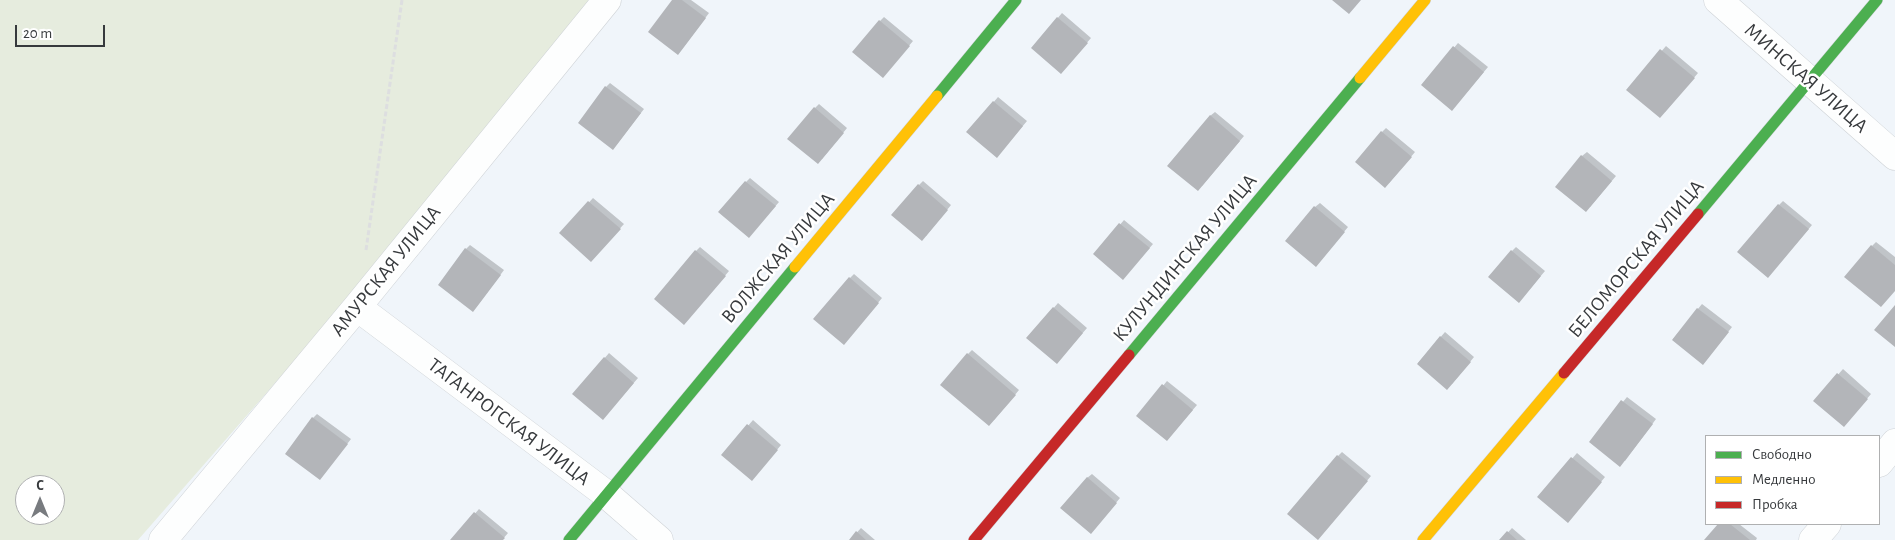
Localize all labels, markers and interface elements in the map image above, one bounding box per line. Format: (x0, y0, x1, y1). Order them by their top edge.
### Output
scale bar (18, 15, 108, 47)
street label: МИНСКАЯ УЛИЦА (1739, 18, 1873, 138)
text: 20 m (23, 26, 52, 41)
street label: КУЛУНДИНСКАЯ УЛИЦА (1108, 169, 1262, 347)
street label: БЕЛОМОРСКАЯ УЛИЦА (1563, 175, 1709, 343)
street label: ВОЛЖСКАЯ УЛИЦА (716, 188, 840, 328)
street label: АМУРСКАЯ УЛИЦА (326, 201, 446, 341)
street label: ТАГАНРОГСКАЯ УЛИЦА (423, 353, 595, 491)
legend (1705, 435, 1880, 525)
text: Свободно (1752, 447, 1812, 462)
text: Медленно (1752, 472, 1816, 487)
north arrow (15, 475, 65, 525)
text: С (36, 479, 44, 493)
text: Пробка (1752, 497, 1798, 512)

